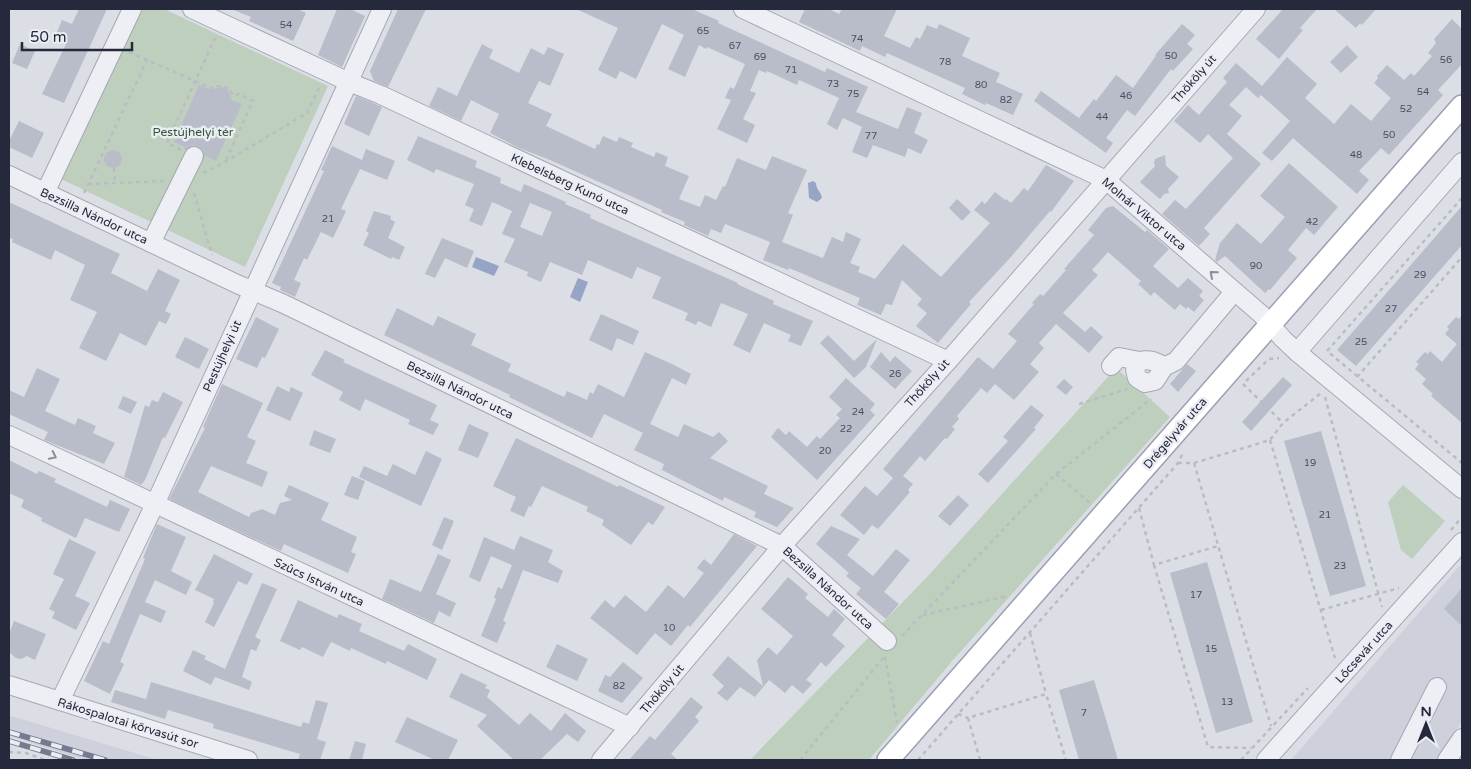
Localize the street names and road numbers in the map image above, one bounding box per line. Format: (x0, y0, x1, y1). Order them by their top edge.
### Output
street label: Thököly út (1169, 51, 1219, 106)
street label: Klebelsberg Kunó utca (509, 151, 631, 217)
street label: Molnár Viktor utca (1099, 175, 1189, 253)
street label: Bezsilla Nándor utca (38, 185, 150, 247)
street label: Pestújhelyi út (200, 318, 244, 394)
street label: Thököly út (902, 356, 953, 410)
street label: Bezsilla Nándor utca (404, 358, 516, 422)
street label: Drégelyvár utca (1140, 395, 1210, 471)
street label: Bezsilla Nándor utca (780, 544, 876, 632)
street label: Szűcs István utca (272, 555, 366, 609)
street label: Lőcsevár utca (1332, 618, 1396, 686)
street label: Thököly út (637, 661, 687, 716)
street label: Rákospalotai körvasút sor (56, 695, 201, 751)

